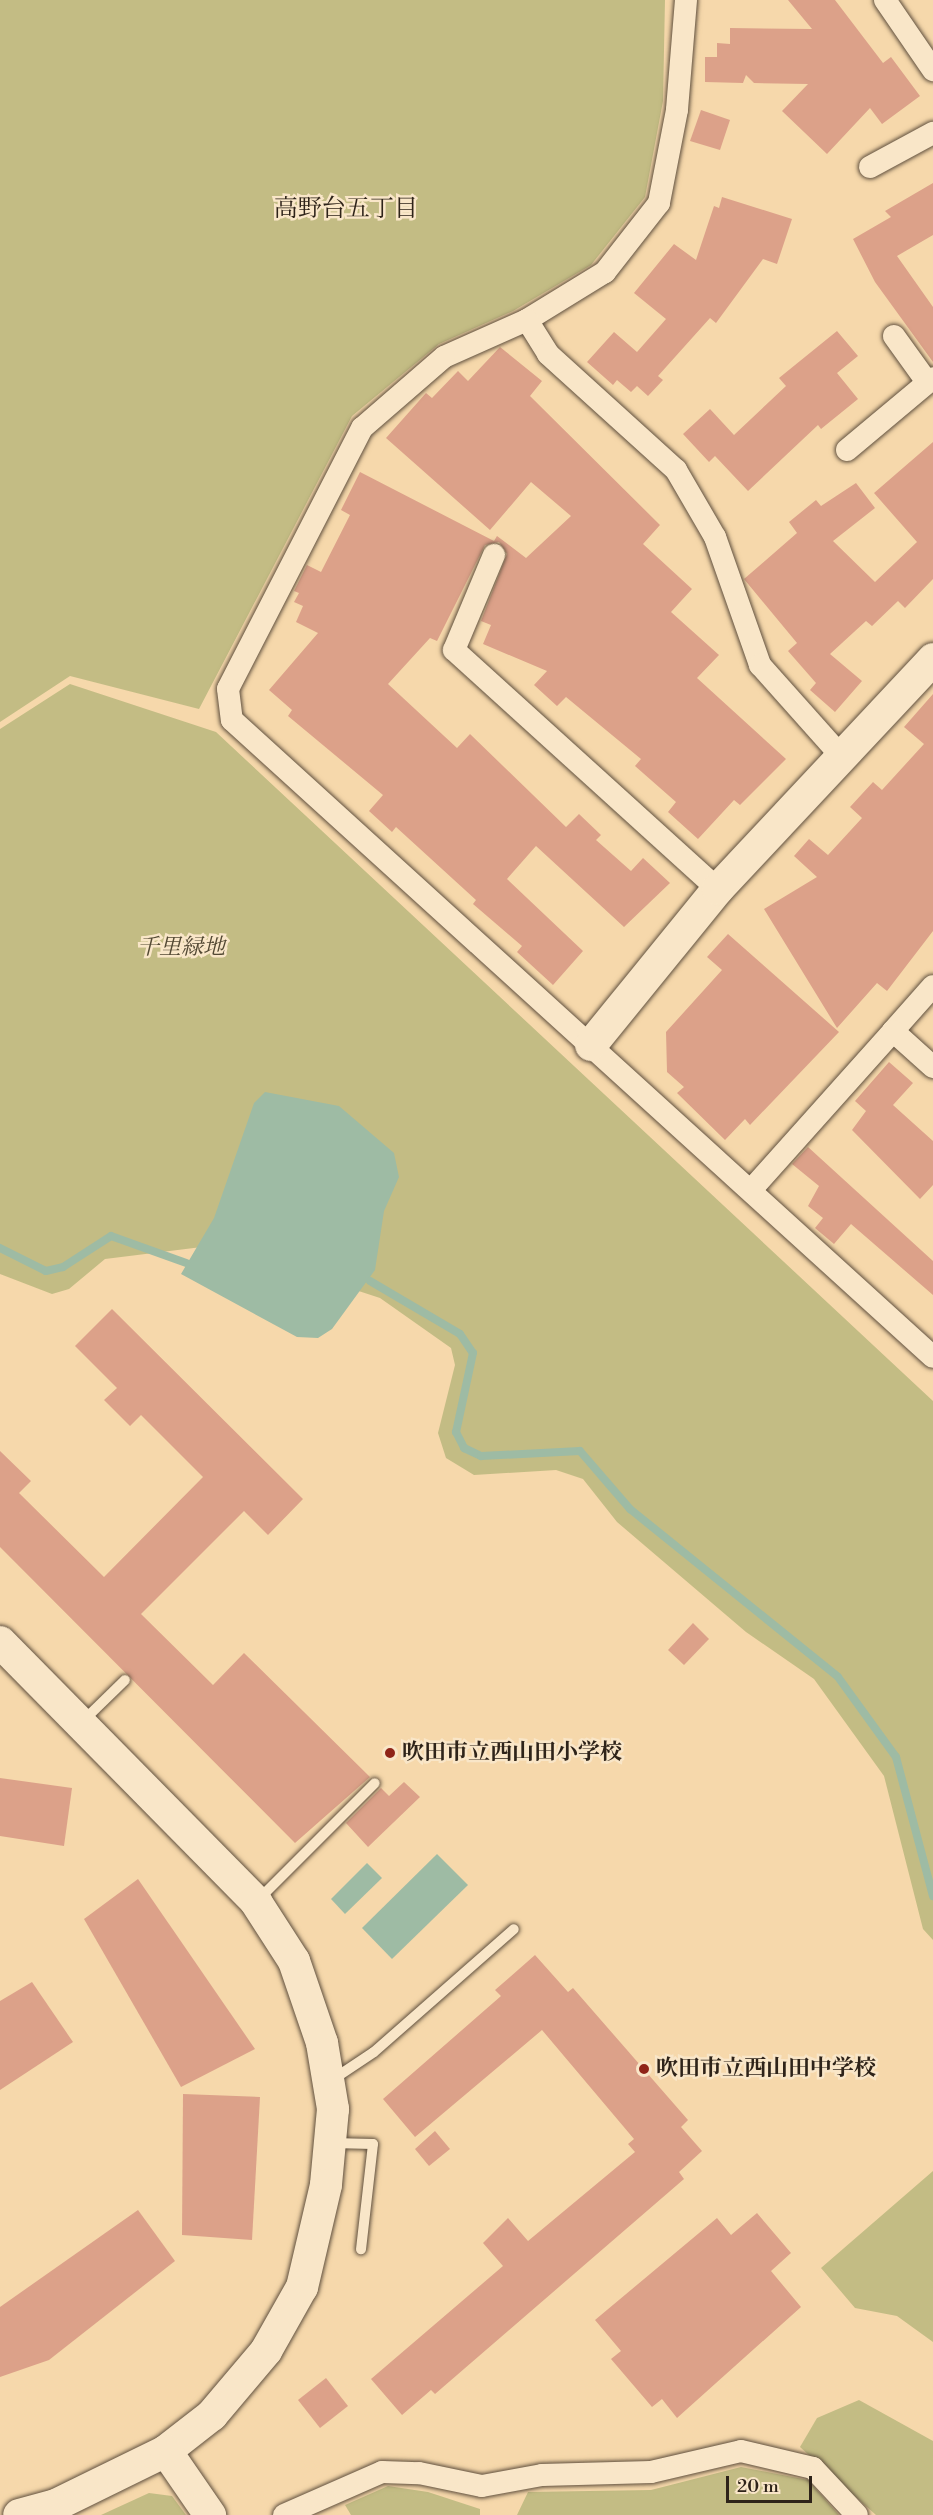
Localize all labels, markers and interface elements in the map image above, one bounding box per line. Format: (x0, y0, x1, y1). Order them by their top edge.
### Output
district label: 高野台五丁目 (274, 196, 418, 224)
park label: 千里緑地 (137, 935, 225, 961)
place label: 吹田市立西山田小学校 (402, 1740, 622, 1766)
marker: 吹田市立西山田小学校 (383, 1746, 397, 1760)
place label: 吹田市立西山田中学校 (656, 2056, 876, 2082)
marker: 吹田市立西山田中学校 (637, 2062, 651, 2076)
scale bar (729, 2464, 814, 2502)
text: 20 m (737, 2475, 779, 2498)

